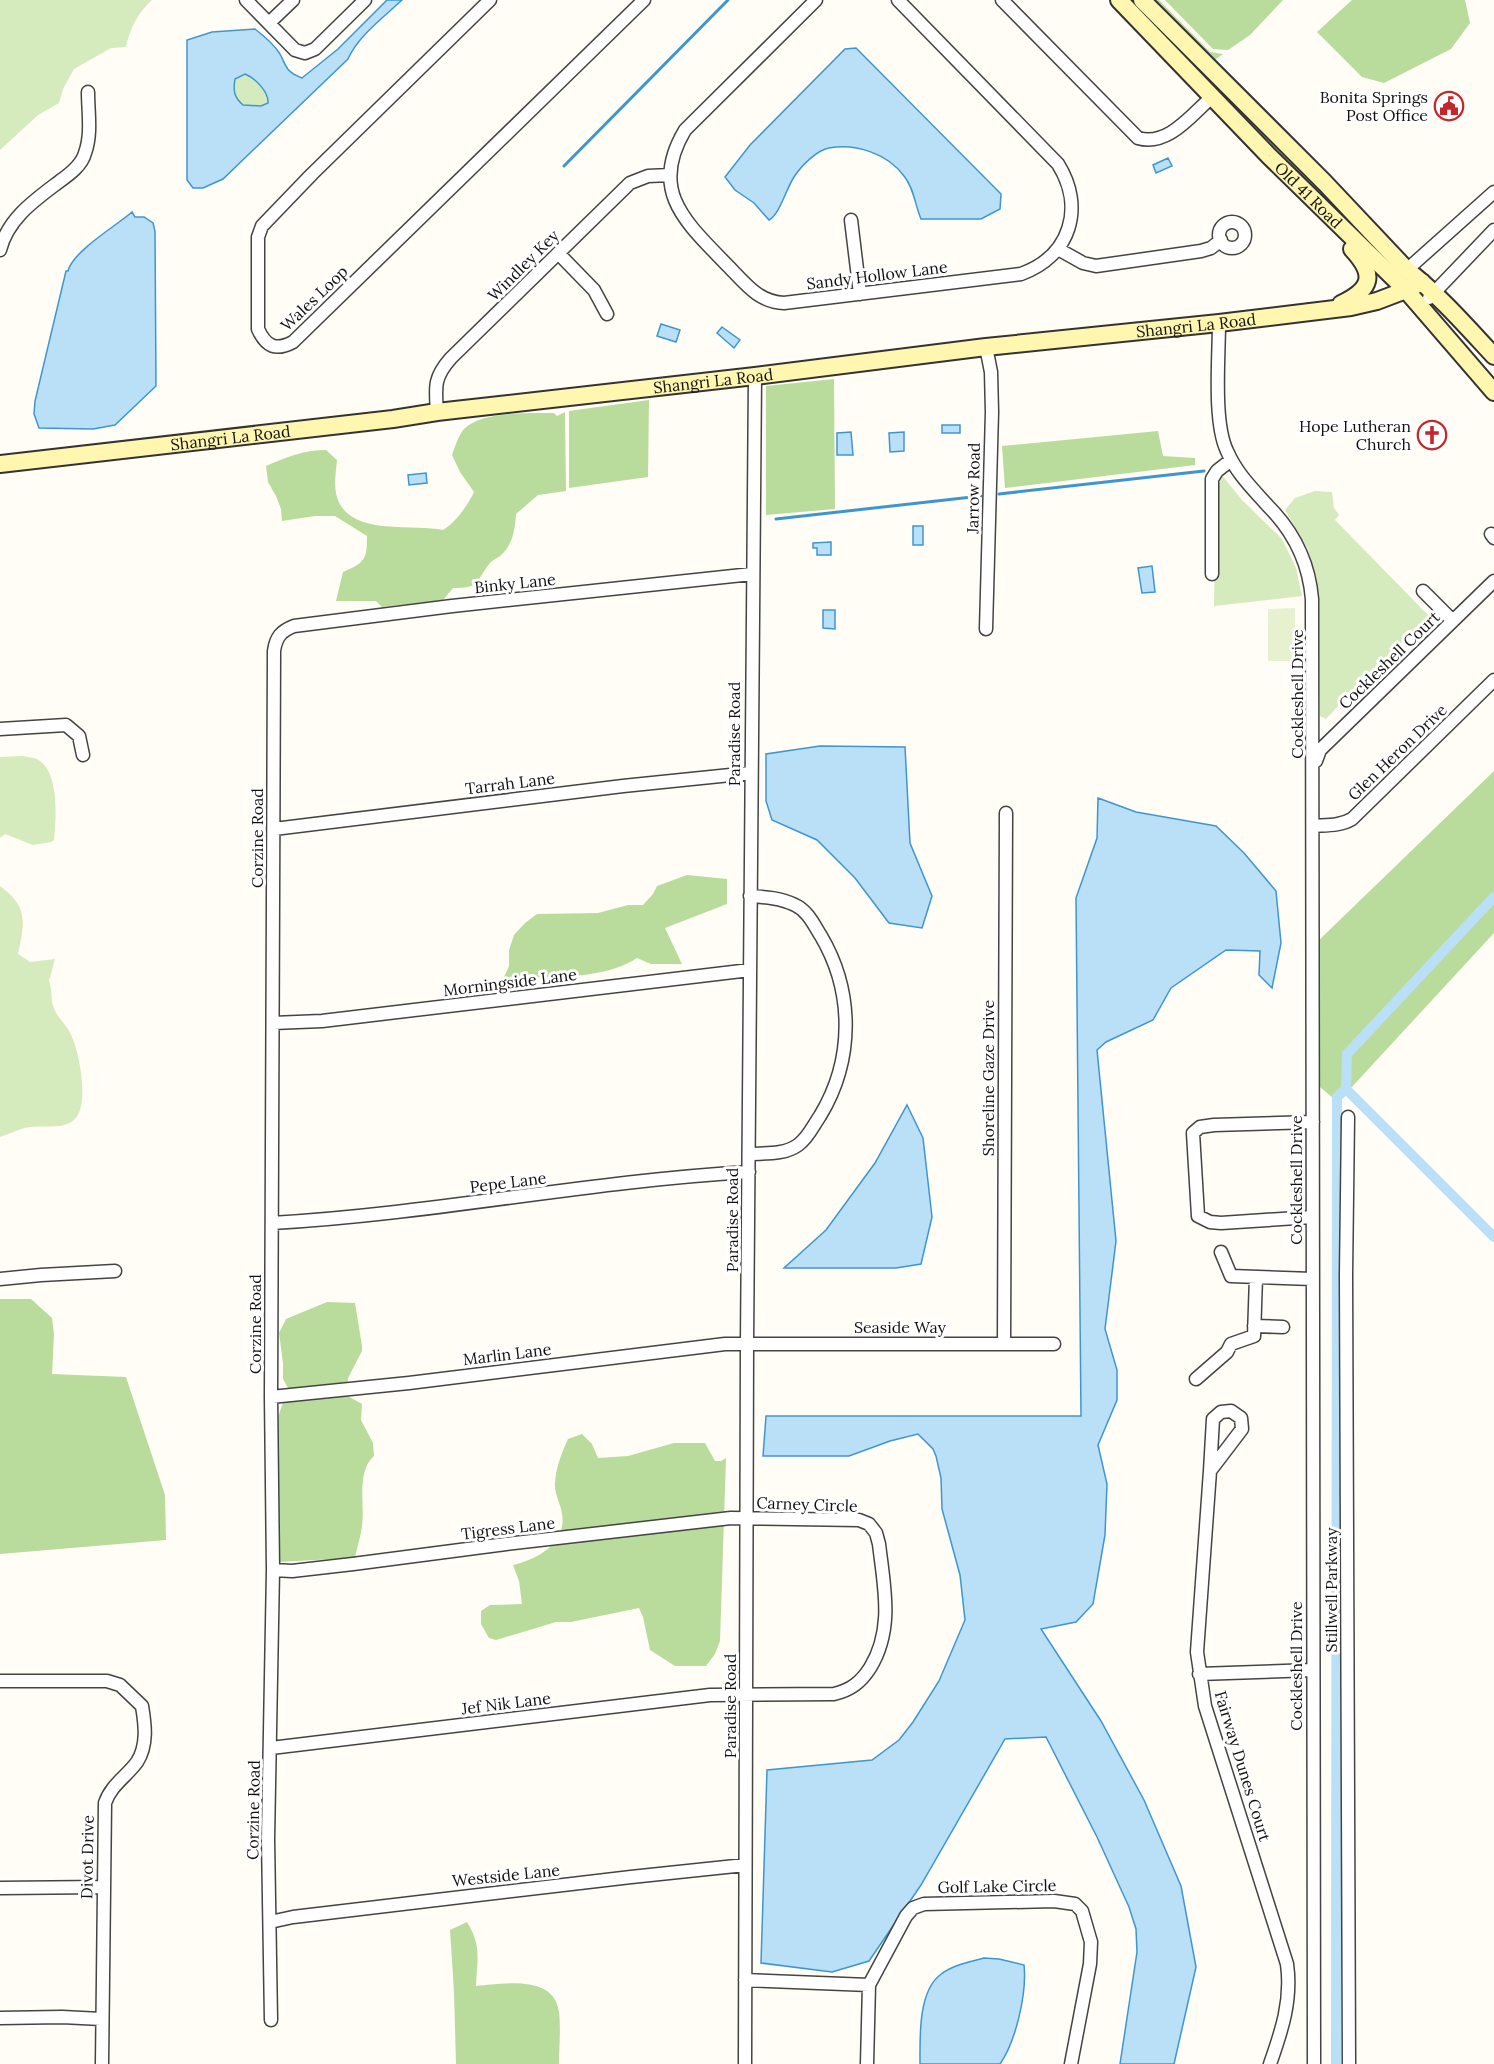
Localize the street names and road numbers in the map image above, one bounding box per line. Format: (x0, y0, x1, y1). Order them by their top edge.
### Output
street label: Old 41 Road (1271, 157, 1347, 233)
street label: Windley Key (483, 225, 563, 305)
street label: Sandy Hollow Lane (805, 256, 949, 294)
street label: Wales Loop (276, 261, 352, 335)
street label: Shangri La Road (1135, 309, 1257, 341)
street label: Shangri La Road (652, 364, 775, 397)
street label: Shangri La Road (170, 421, 292, 454)
street label: Jarrow Road (962, 442, 984, 535)
street label: Binky Lane (473, 569, 557, 597)
street label: Cockleshell Court (1334, 606, 1444, 713)
street label: Cockleshell Drive (1287, 629, 1307, 759)
street label: Paradise Road (724, 681, 744, 786)
street label: Glen Heron Drive (1343, 699, 1451, 804)
street label: Tarrah Lane (464, 768, 556, 798)
street label: Corzine Road (247, 788, 267, 888)
street label: Morningside Lane (442, 964, 578, 1000)
street label: Shoreline Gaze Drive (978, 1000, 998, 1156)
street label: Cockleshell Drive (1286, 1115, 1306, 1245)
street label: Pepe Lane (469, 1167, 548, 1197)
street label: Paradise Road (722, 1167, 742, 1272)
street label: Corzine Road (245, 1274, 265, 1374)
street label: Seaside Way (854, 1317, 947, 1337)
street label: Marlin Lane (462, 1339, 553, 1369)
street label: Carney Circle (756, 1492, 858, 1516)
street label: Tigress Lane (460, 1512, 556, 1544)
street label: Stillwell Parkway (1321, 1527, 1341, 1653)
street label: Cockleshell Drive (1286, 1601, 1306, 1731)
street label: Paradise Road (720, 1653, 740, 1758)
street label: Jef Nik Lane (459, 1688, 552, 1719)
street label: Fairway Dunes Court (1211, 1688, 1276, 1844)
street label: Corzine Road (242, 1759, 264, 1860)
street label: Divot Drive (76, 1814, 98, 1899)
street label: Westside Lane (451, 1859, 561, 1891)
street label: Golf Lake Circle (937, 1875, 1057, 1897)

